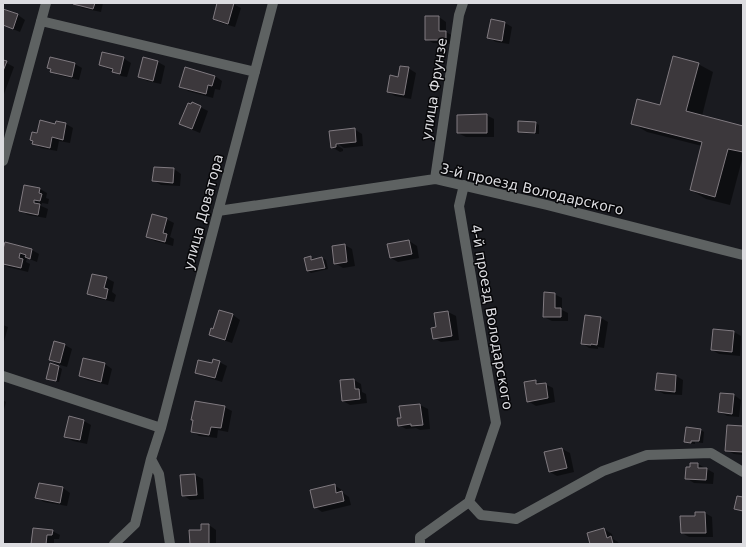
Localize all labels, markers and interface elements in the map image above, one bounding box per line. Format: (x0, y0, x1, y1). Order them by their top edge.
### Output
street label: улица Фрунзе (418, 37, 450, 141)
street label: улица Доватора (180, 152, 226, 272)
street label: 3-й проезд Володарского (439, 160, 625, 218)
street label: 4-й проезд Володарского (468, 223, 516, 411)

